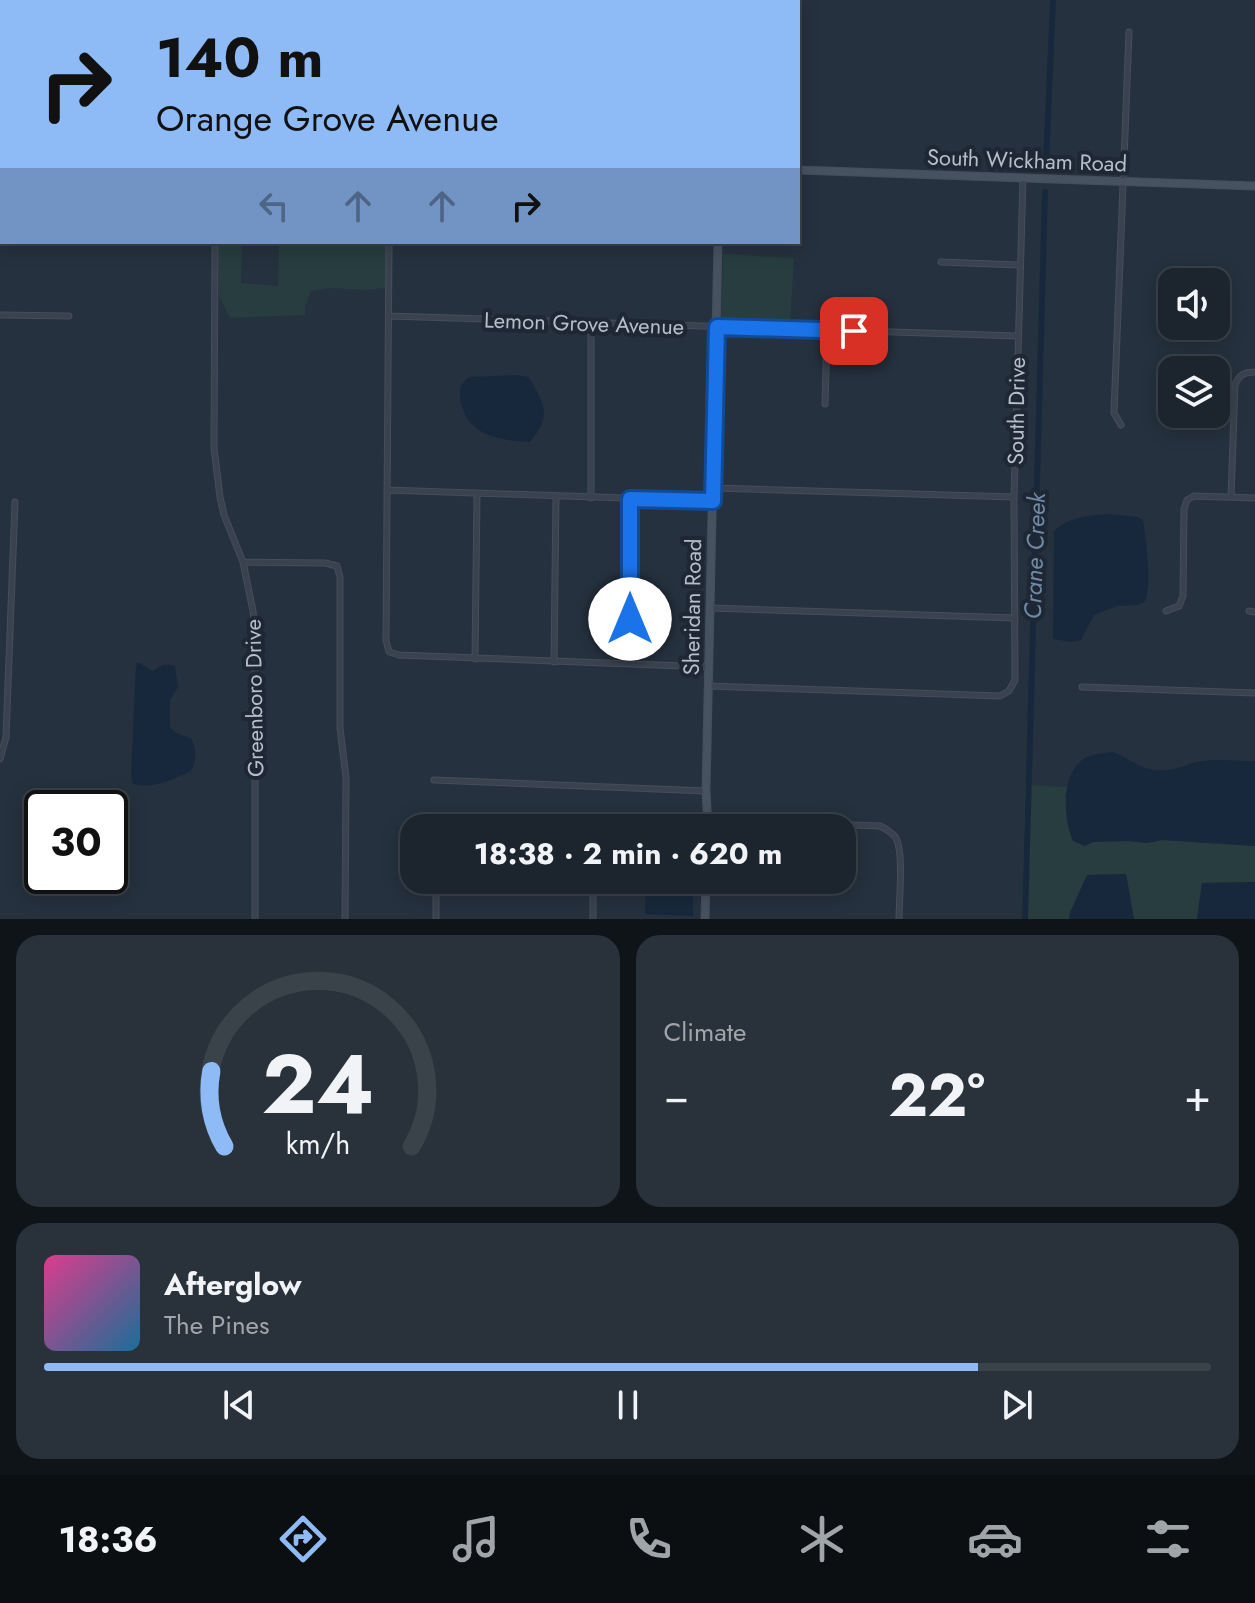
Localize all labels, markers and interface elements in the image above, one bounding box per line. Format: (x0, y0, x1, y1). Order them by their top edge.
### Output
text: 140 m (156, 17, 323, 98)
icon: right (24, 32, 128, 136)
text: Orange Grove Avenue (156, 92, 498, 144)
street label: South Wickham Road (926, 141, 1128, 179)
icon: left (252, 184, 296, 228)
icon: ahead (336, 184, 380, 228)
icon: ahead (420, 184, 464, 228)
icon: right (504, 184, 548, 228)
map controls (1158, 268, 1230, 428)
button: sound (1158, 268, 1230, 340)
pin (820, 297, 888, 365)
street label: Lemon Grove Avenue (483, 304, 685, 342)
icon: arrive (832, 309, 876, 353)
button: layers (1158, 356, 1230, 428)
street label: South Drive (999, 357, 1033, 465)
water label: Crane Creek (1015, 490, 1054, 620)
street label: Sheridan Road (675, 538, 709, 676)
position arrow (588, 577, 672, 661)
street label: Greenboro Drive (237, 619, 271, 777)
speed limit sign: 30 (24, 790, 128, 894)
text: 18:38 · 2 min · 620 m (474, 832, 782, 875)
text: Climate (664, 1013, 746, 1051)
text: 24 (261, 1024, 374, 1144)
text: 22° (888, 1052, 985, 1139)
text: − (664, 1064, 689, 1128)
text: + (1184, 1064, 1211, 1128)
text: km/h (285, 1123, 350, 1165)
text: Afterglow (164, 1263, 301, 1306)
text: The Pines (164, 1306, 269, 1344)
icon: previous (217, 1383, 261, 1427)
icon: pause (606, 1383, 650, 1427)
icon: next (995, 1383, 1039, 1427)
icon: directions (275, 1511, 331, 1567)
icon: music (448, 1511, 504, 1567)
icon: phone (621, 1511, 677, 1567)
icon: climate (794, 1511, 850, 1567)
icon: car (967, 1511, 1023, 1567)
icon: filters (1140, 1511, 1196, 1567)
text: 18:36 (59, 1513, 158, 1565)

